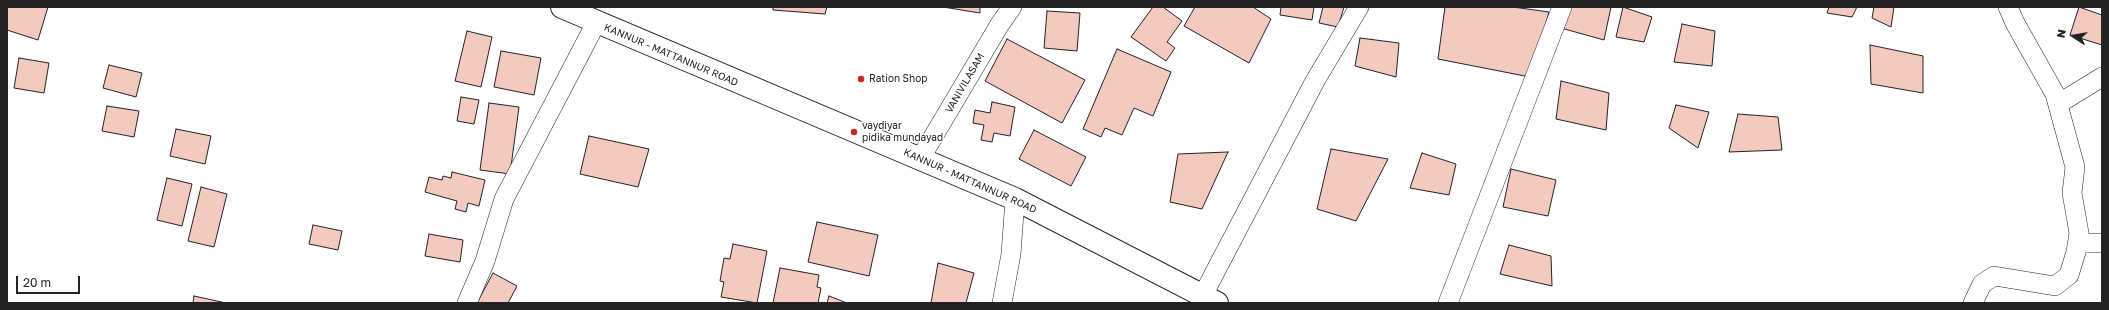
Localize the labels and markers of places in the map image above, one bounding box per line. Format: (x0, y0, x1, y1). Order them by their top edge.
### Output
place label: Ration Shop (869, 73, 927, 85)
marker: Ration Shop (856, 74, 866, 84)
place label: vaydiyar pidika mundayad (862, 120, 943, 144)
marker: vaydiyar pidika mundayad (849, 127, 859, 137)

